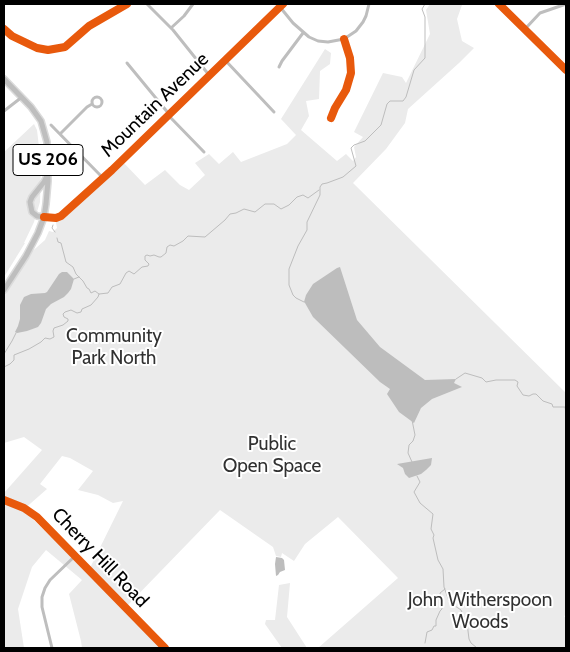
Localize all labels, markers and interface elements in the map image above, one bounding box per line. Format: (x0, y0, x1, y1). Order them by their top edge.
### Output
street label: Mountain Avenue (96, 48, 214, 162)
road number: US 206 (13, 144, 83, 176)
park label: Community Park North (66, 325, 162, 369)
park label: Public Open Space (223, 433, 321, 477)
street label: Cherry Hill Road (47, 504, 153, 612)
park label: John Witherspoon Woods (408, 589, 552, 633)

